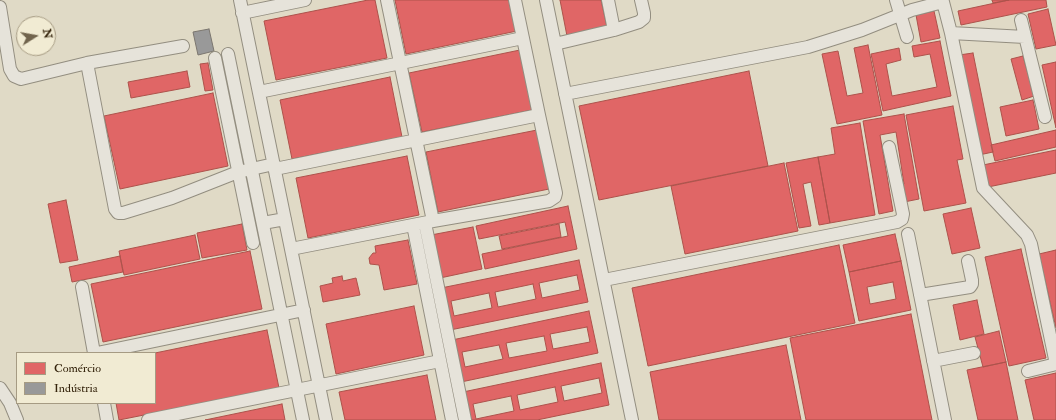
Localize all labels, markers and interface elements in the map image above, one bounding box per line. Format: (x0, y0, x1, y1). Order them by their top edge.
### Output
north arrow (16, 16, 56, 56)
text: N (40, 28, 55, 40)
legend (16, 352, 156, 404)
text: Comércio (54, 361, 101, 376)
text: Indústria (54, 381, 98, 396)

